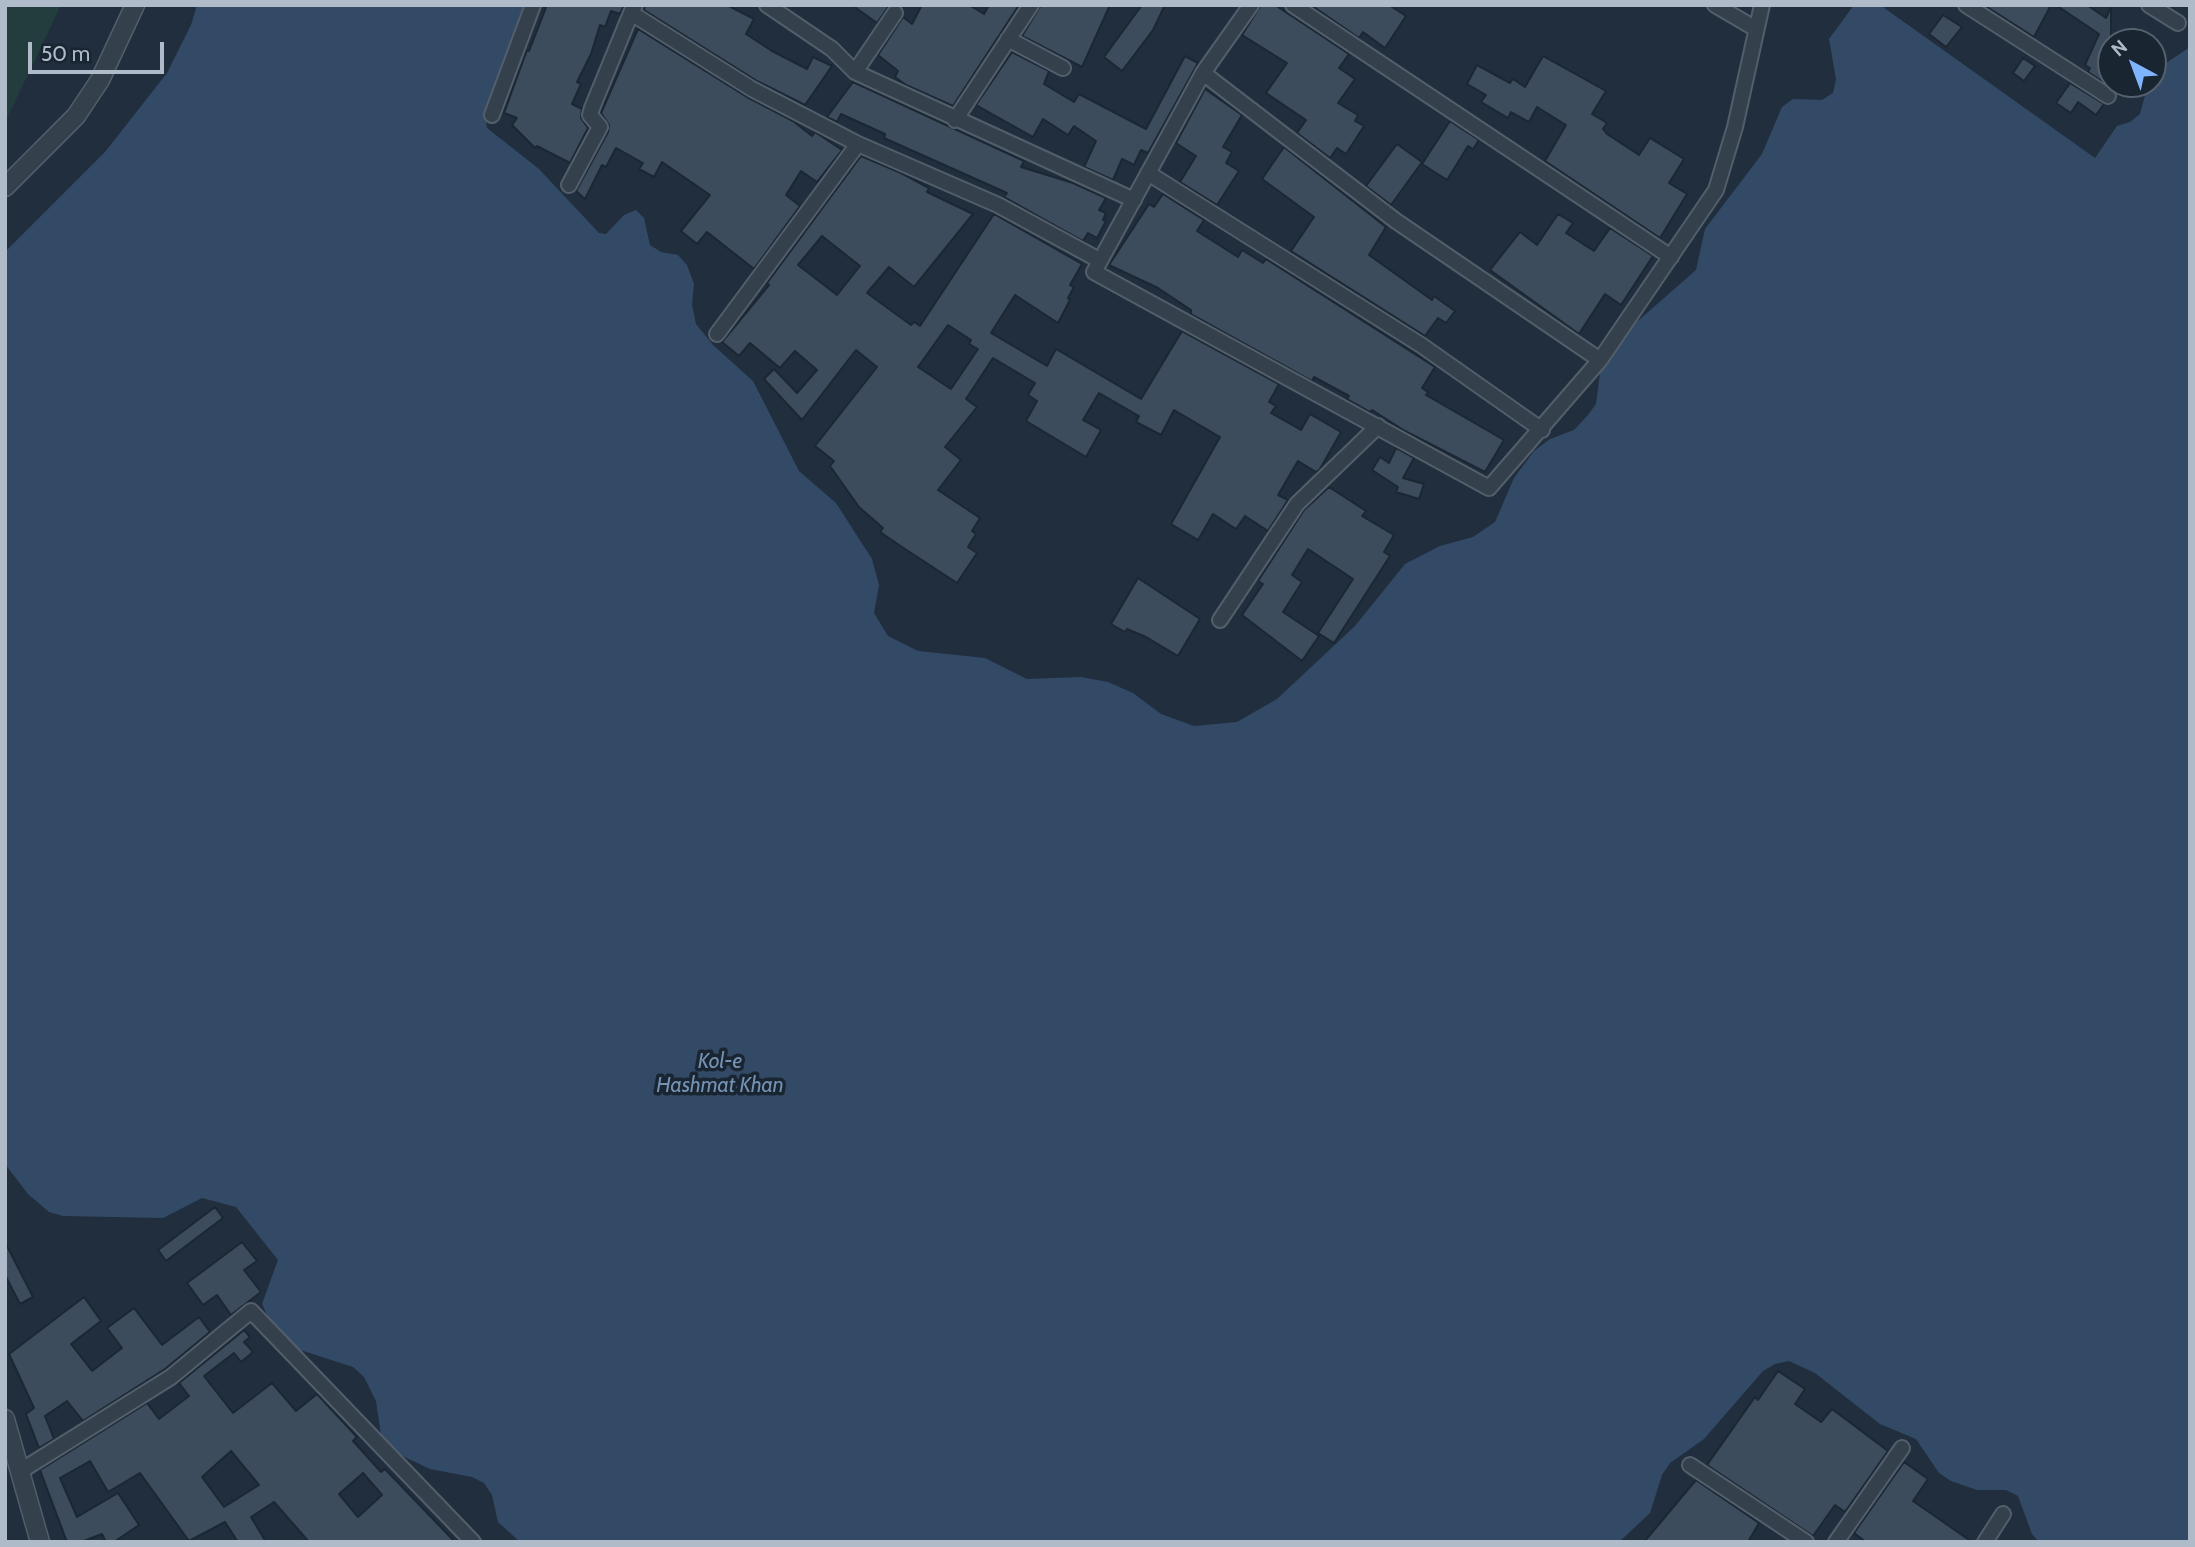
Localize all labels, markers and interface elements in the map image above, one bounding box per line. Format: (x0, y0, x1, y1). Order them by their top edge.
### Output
scale bar (32, 28, 168, 72)
north arrow (2097, 28, 2167, 98)
text: N (2107, 35, 2132, 61)
text: 50 m (41, 41, 90, 66)
water label: Kol-e Hashmat Khan (656, 1049, 784, 1099)

